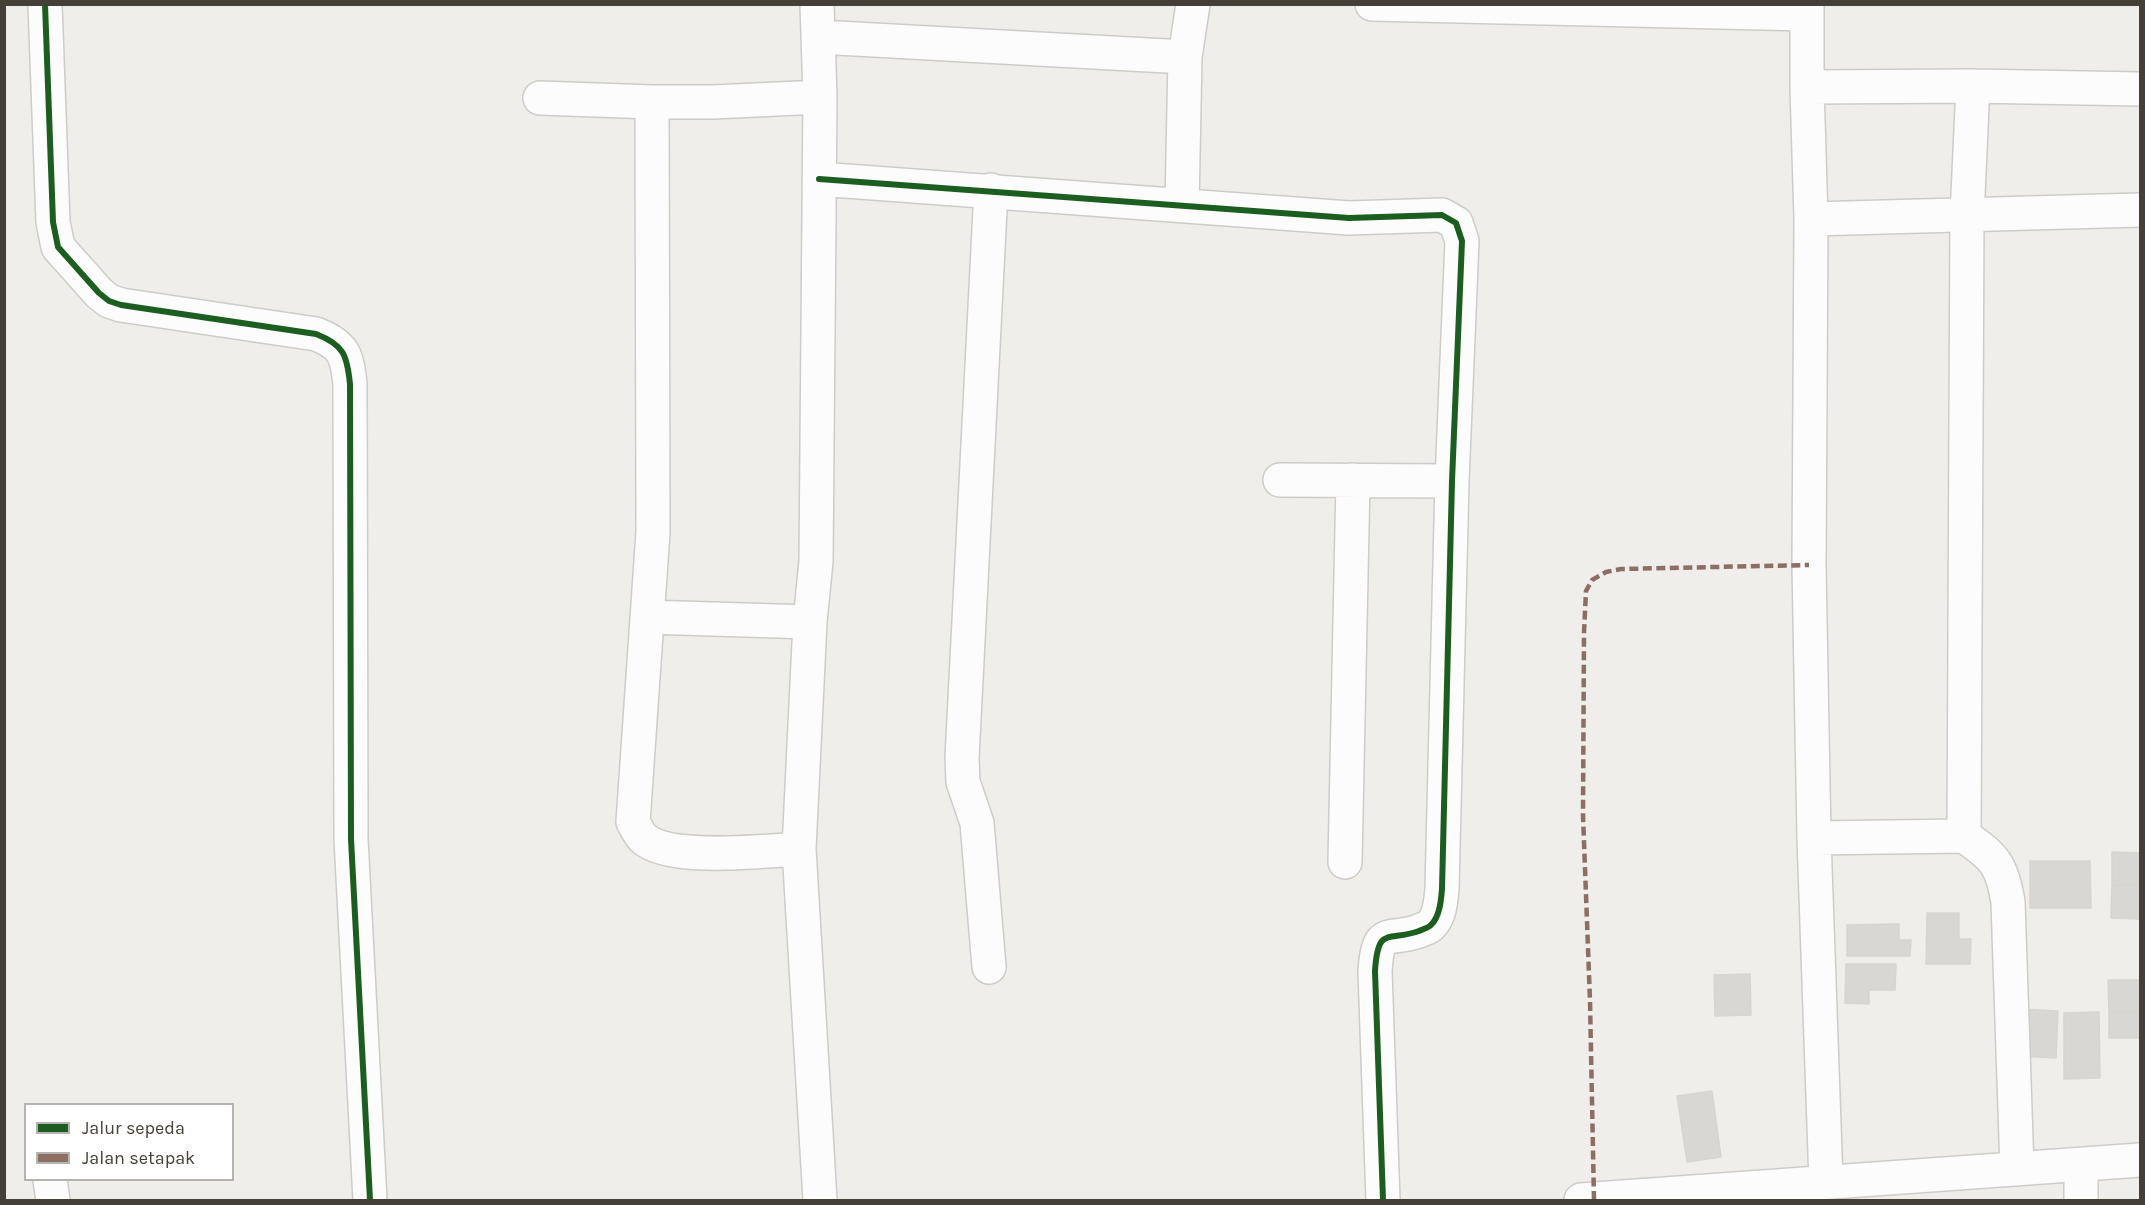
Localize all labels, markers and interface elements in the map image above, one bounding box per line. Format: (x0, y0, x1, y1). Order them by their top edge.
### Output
legend (24, 1103, 234, 1181)
text: Jalur sepeda (82, 1117, 185, 1139)
text: Jalan setapak (82, 1147, 195, 1169)

